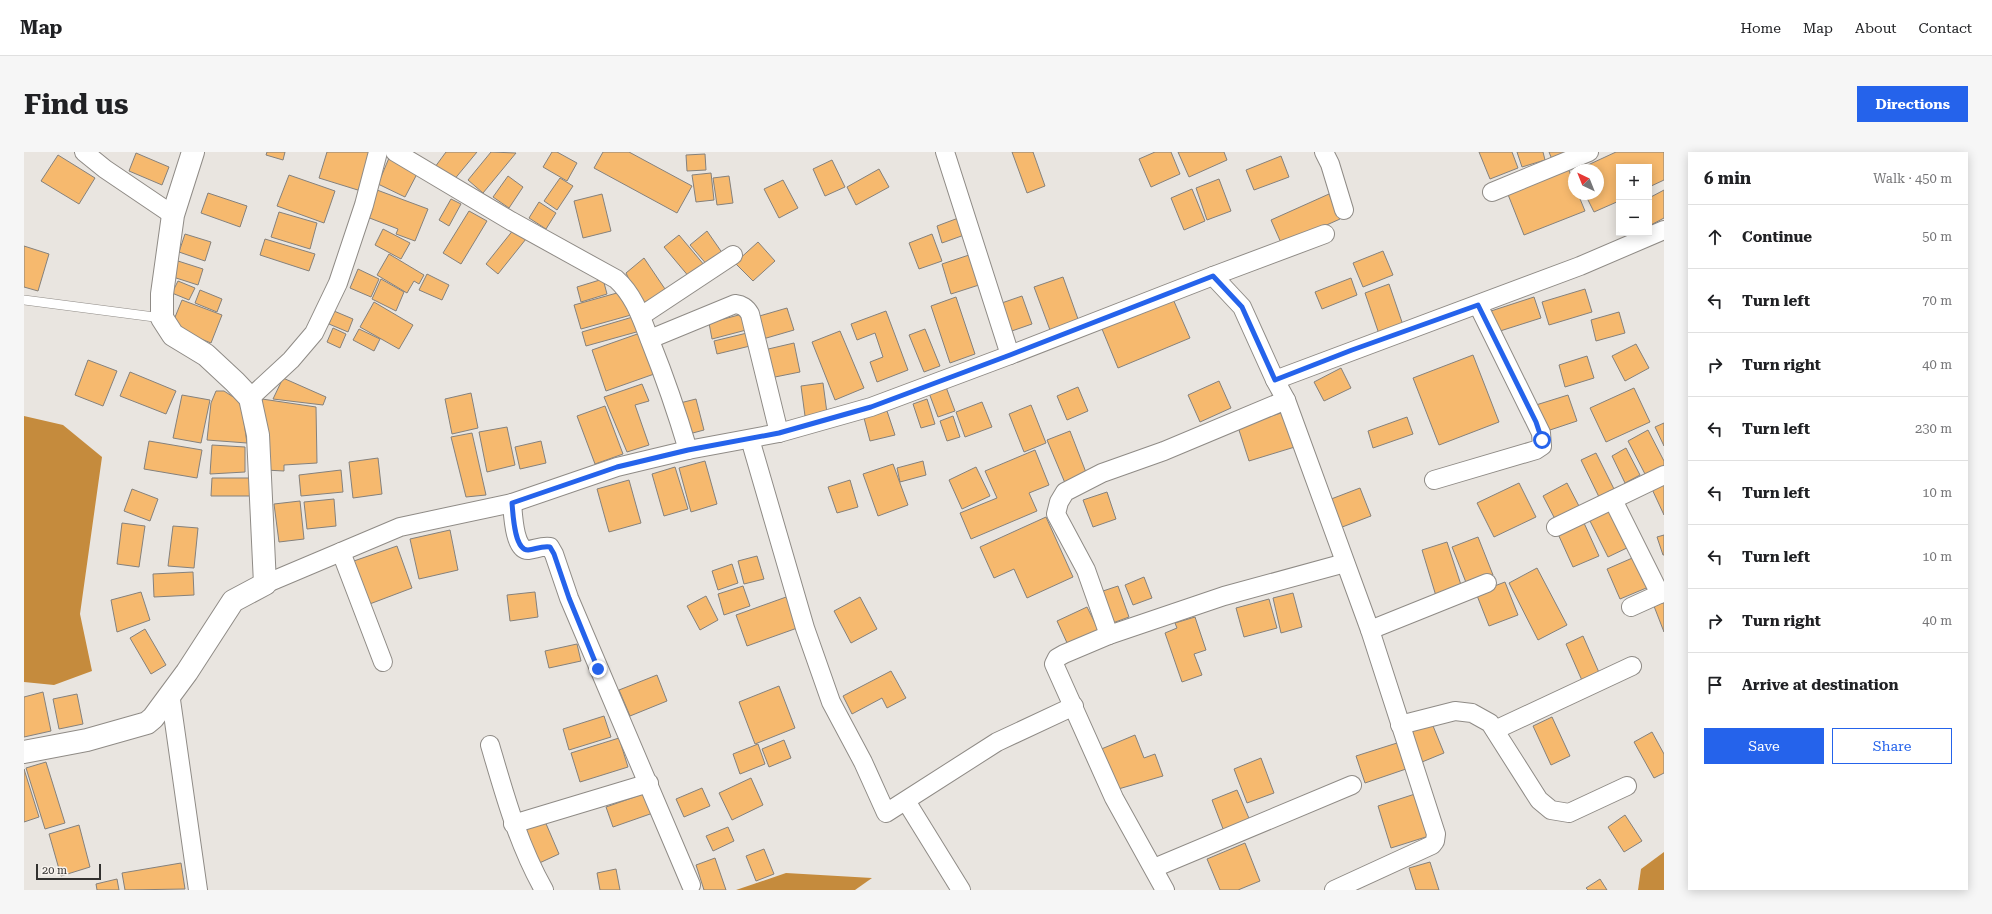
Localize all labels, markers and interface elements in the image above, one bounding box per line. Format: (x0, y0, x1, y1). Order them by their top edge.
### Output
text: Map (20, 16, 62, 39)
text: Home (1740, 20, 1781, 36)
text: Map (1803, 20, 1833, 36)
text: About (1855, 20, 1897, 36)
text: Contact (1919, 20, 1972, 36)
button: Directions (1857, 86, 1968, 122)
text: Find us (24, 88, 128, 121)
north arrow (1568, 164, 1604, 200)
map controls (1616, 164, 1652, 236)
button: + (1616, 164, 1652, 200)
text: 6 min (1704, 168, 1751, 188)
text: Walk · 450 m (1873, 171, 1952, 186)
button: − (1616, 200, 1652, 236)
icon: ahead (1704, 226, 1726, 248)
text: Continue (1742, 228, 1812, 246)
text: 50 m (1922, 229, 1952, 244)
icon: left (1704, 290, 1726, 312)
text: Turn left (1742, 292, 1810, 310)
text: 70 m (1922, 293, 1952, 308)
icon: right (1704, 354, 1726, 376)
text: Turn right (1742, 356, 1821, 374)
text: 40 m (1922, 357, 1952, 372)
icon: left (1704, 418, 1726, 440)
text: Turn left (1742, 420, 1810, 438)
text: 230 m (1915, 421, 1952, 436)
route start (1533, 431, 1551, 449)
icon: left (1704, 482, 1726, 504)
text: Turn left (1742, 484, 1810, 502)
text: 10 m (1922, 485, 1952, 500)
icon: left (1704, 546, 1726, 568)
text: Turn left (1742, 548, 1810, 566)
text: 10 m (1922, 549, 1952, 564)
icon: right (1704, 610, 1726, 632)
text: Turn right (1742, 612, 1821, 630)
text: 40 m (1922, 613, 1952, 628)
route end (589, 660, 607, 678)
icon: arrive (1704, 674, 1726, 696)
text: Arrive at destination (1742, 676, 1898, 694)
button: Save (1704, 728, 1824, 764)
button: Share (1832, 728, 1952, 764)
scale bar (36, 862, 101, 881)
text: 20 m (42, 864, 67, 877)

